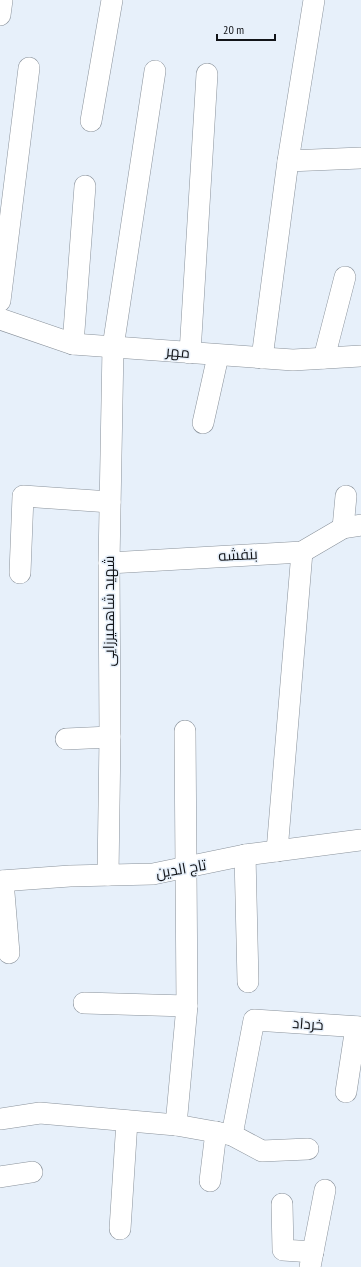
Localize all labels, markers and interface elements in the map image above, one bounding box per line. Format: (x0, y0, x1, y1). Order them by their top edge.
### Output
scale bar (217, 16, 275, 42)
text: 20 m (223, 22, 244, 37)
street label: مهر (164, 341, 191, 363)
street label: بنفشه (218, 544, 258, 565)
street label: شهید شاهمیرزایی (99, 556, 119, 666)
street label: تاج الدین (154, 855, 208, 884)
street label: خرداد (292, 1013, 324, 1034)

